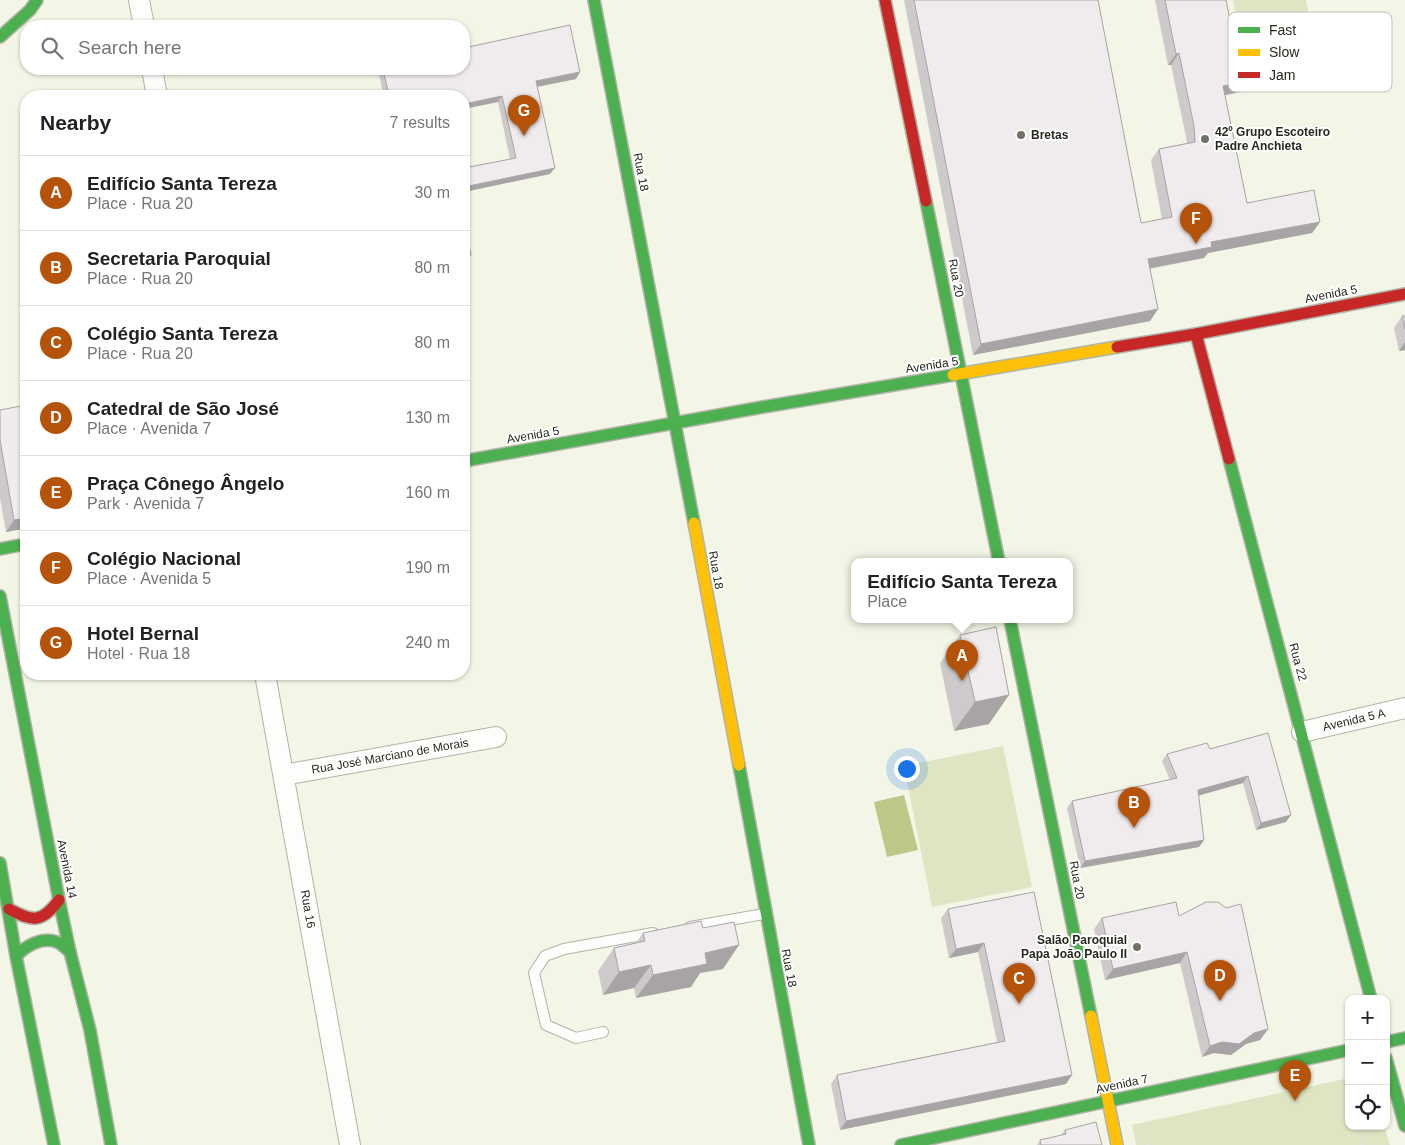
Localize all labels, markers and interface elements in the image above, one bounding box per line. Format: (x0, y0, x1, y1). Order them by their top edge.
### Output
legend (1228, 12, 1392, 92)
search box (20, 20, 470, 75)
text: Fast (1269, 22, 1296, 38)
icon: search (38, 34, 66, 62)
text: Search here (78, 37, 182, 58)
text: Slow (1269, 44, 1300, 60)
text: Jam (1269, 67, 1295, 83)
pin: G (508, 95, 540, 136)
text: Nearby (40, 111, 111, 134)
text: 7 results (390, 114, 450, 131)
place label: 42º Grupo Escoteiro Padre Anchieta (1215, 125, 1330, 153)
place label: Bretas (1031, 128, 1069, 142)
marker: Bretas (1015, 129, 1027, 141)
marker: 42º Grupo Escoteiro Padre Anchieta (1199, 133, 1211, 145)
street label: Rua 18 (630, 152, 652, 193)
text: Edifício Santa Tereza (87, 173, 277, 194)
text: A (50, 184, 62, 201)
text: 30 m (414, 184, 450, 201)
text: Place · Rua 20 (87, 195, 193, 212)
pin: F (1180, 203, 1212, 244)
text: Secretaria Paroquial (87, 248, 271, 269)
street label: Rua 20 (945, 258, 967, 299)
text: B (50, 259, 62, 276)
text: 80 m (414, 259, 450, 276)
text: Place · Rua 20 (87, 270, 193, 287)
street label: Avenida 5 (1304, 282, 1359, 306)
text: Colégio Santa Tereza (87, 323, 278, 344)
text: C (50, 334, 62, 351)
text: 80 m (414, 334, 450, 351)
text: Place · Rua 20 (87, 345, 193, 362)
street label: Avenida 5 (905, 354, 960, 376)
text: Catedral de São José (87, 398, 279, 419)
text: D (50, 409, 62, 426)
text: 130 m (406, 409, 450, 426)
text: Place · Avenida 7 (87, 420, 211, 437)
street label: Avenida 5 (506, 423, 561, 447)
text: Praça Cônego Ângelo (87, 473, 284, 494)
text: E (51, 484, 61, 501)
text: 160 m (406, 484, 450, 501)
text: Park · Avenida 7 (87, 495, 204, 512)
text: Colégio Nacional (87, 548, 241, 569)
street label: Rua 18 (706, 550, 726, 591)
popup (851, 558, 1073, 623)
text: F (51, 559, 61, 576)
text: 190 m (406, 559, 450, 576)
text: Place · Avenida 5 (87, 570, 211, 587)
text: Edifício Santa Tereza (867, 571, 1057, 592)
text: Place (867, 593, 907, 610)
text: Hotel Bernal (87, 623, 199, 644)
text: G (50, 634, 62, 651)
text: 240 m (406, 634, 450, 651)
pin: A (946, 640, 978, 681)
street label: Rua 22 (1286, 641, 1310, 683)
text: Hotel · Rua 18 (87, 645, 190, 662)
street label: Avenida 5 A (1321, 706, 1387, 734)
street label: Rua José Marciano de Morais (310, 735, 470, 777)
your location (894, 756, 920, 782)
pin: B (1118, 787, 1150, 828)
street label: Avenida 14 (54, 838, 80, 900)
street label: Rua 20 (1066, 860, 1088, 901)
street label: Rua 16 (298, 889, 318, 930)
place label: Salão Paroquial Papa João Paulo II (1021, 933, 1127, 961)
marker: Salão Paroquial Papa João Paulo II (1131, 941, 1143, 953)
street label: Rua 18 (778, 948, 800, 989)
pin: D (1204, 960, 1236, 1001)
pin: C (1003, 963, 1035, 1004)
map controls (1345, 995, 1390, 1130)
button: + (1345, 995, 1390, 1040)
button: − (1345, 1040, 1390, 1085)
pin: E (1279, 1060, 1311, 1101)
street label: Avenida 7 (1095, 1072, 1150, 1096)
button: locate (1345, 1085, 1390, 1130)

